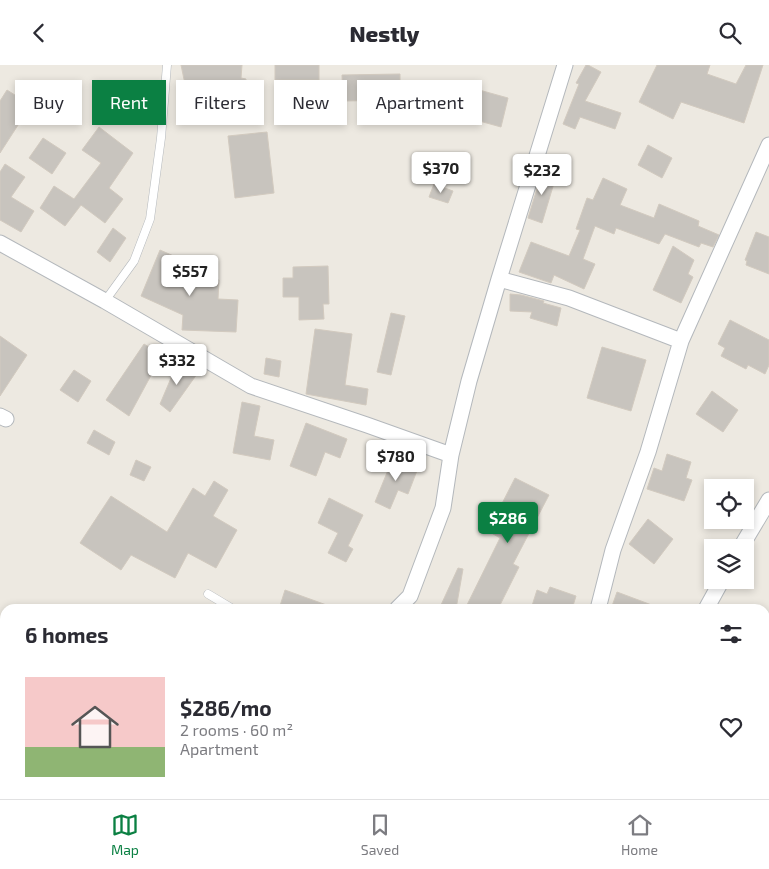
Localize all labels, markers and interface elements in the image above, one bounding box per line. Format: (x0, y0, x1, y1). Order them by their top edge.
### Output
icon: back (25, 19, 53, 47)
icon: search (716, 19, 744, 47)
text: Nestly (350, 20, 419, 46)
chip: Buy (15, 80, 82, 125)
chip: Rent (92, 80, 166, 125)
chip: Filters (176, 80, 264, 125)
chip: New (274, 80, 347, 125)
chip: Apartment (357, 80, 482, 125)
pin: $370 (411, 151, 471, 194)
pin: $232 (512, 153, 572, 196)
text: $370 (423, 158, 459, 177)
text: $232 (524, 160, 560, 179)
pin: $557 (160, 255, 220, 297)
text: $557 (172, 261, 208, 280)
pin: $332 (147, 343, 207, 386)
text: $332 (159, 350, 195, 369)
pin: $780 (366, 439, 426, 482)
text: $780 (377, 446, 415, 465)
map controls (704, 479, 754, 589)
button: locate (704, 479, 754, 529)
pin: $286 (478, 501, 538, 544)
text: $286 (489, 508, 527, 527)
button: layers (704, 539, 754, 589)
icon: filters (717, 620, 745, 648)
text: 6 homes (25, 622, 108, 647)
text: $286/mo (180, 695, 272, 720)
icon: home (65, 697, 125, 757)
icon: heart (717, 713, 745, 741)
text: 2 rooms · 60 m² (180, 720, 293, 739)
text: Apartment (180, 739, 259, 758)
tab: Map (111, 811, 139, 858)
tab: Saved (361, 811, 399, 858)
tab: Home (621, 811, 658, 858)

